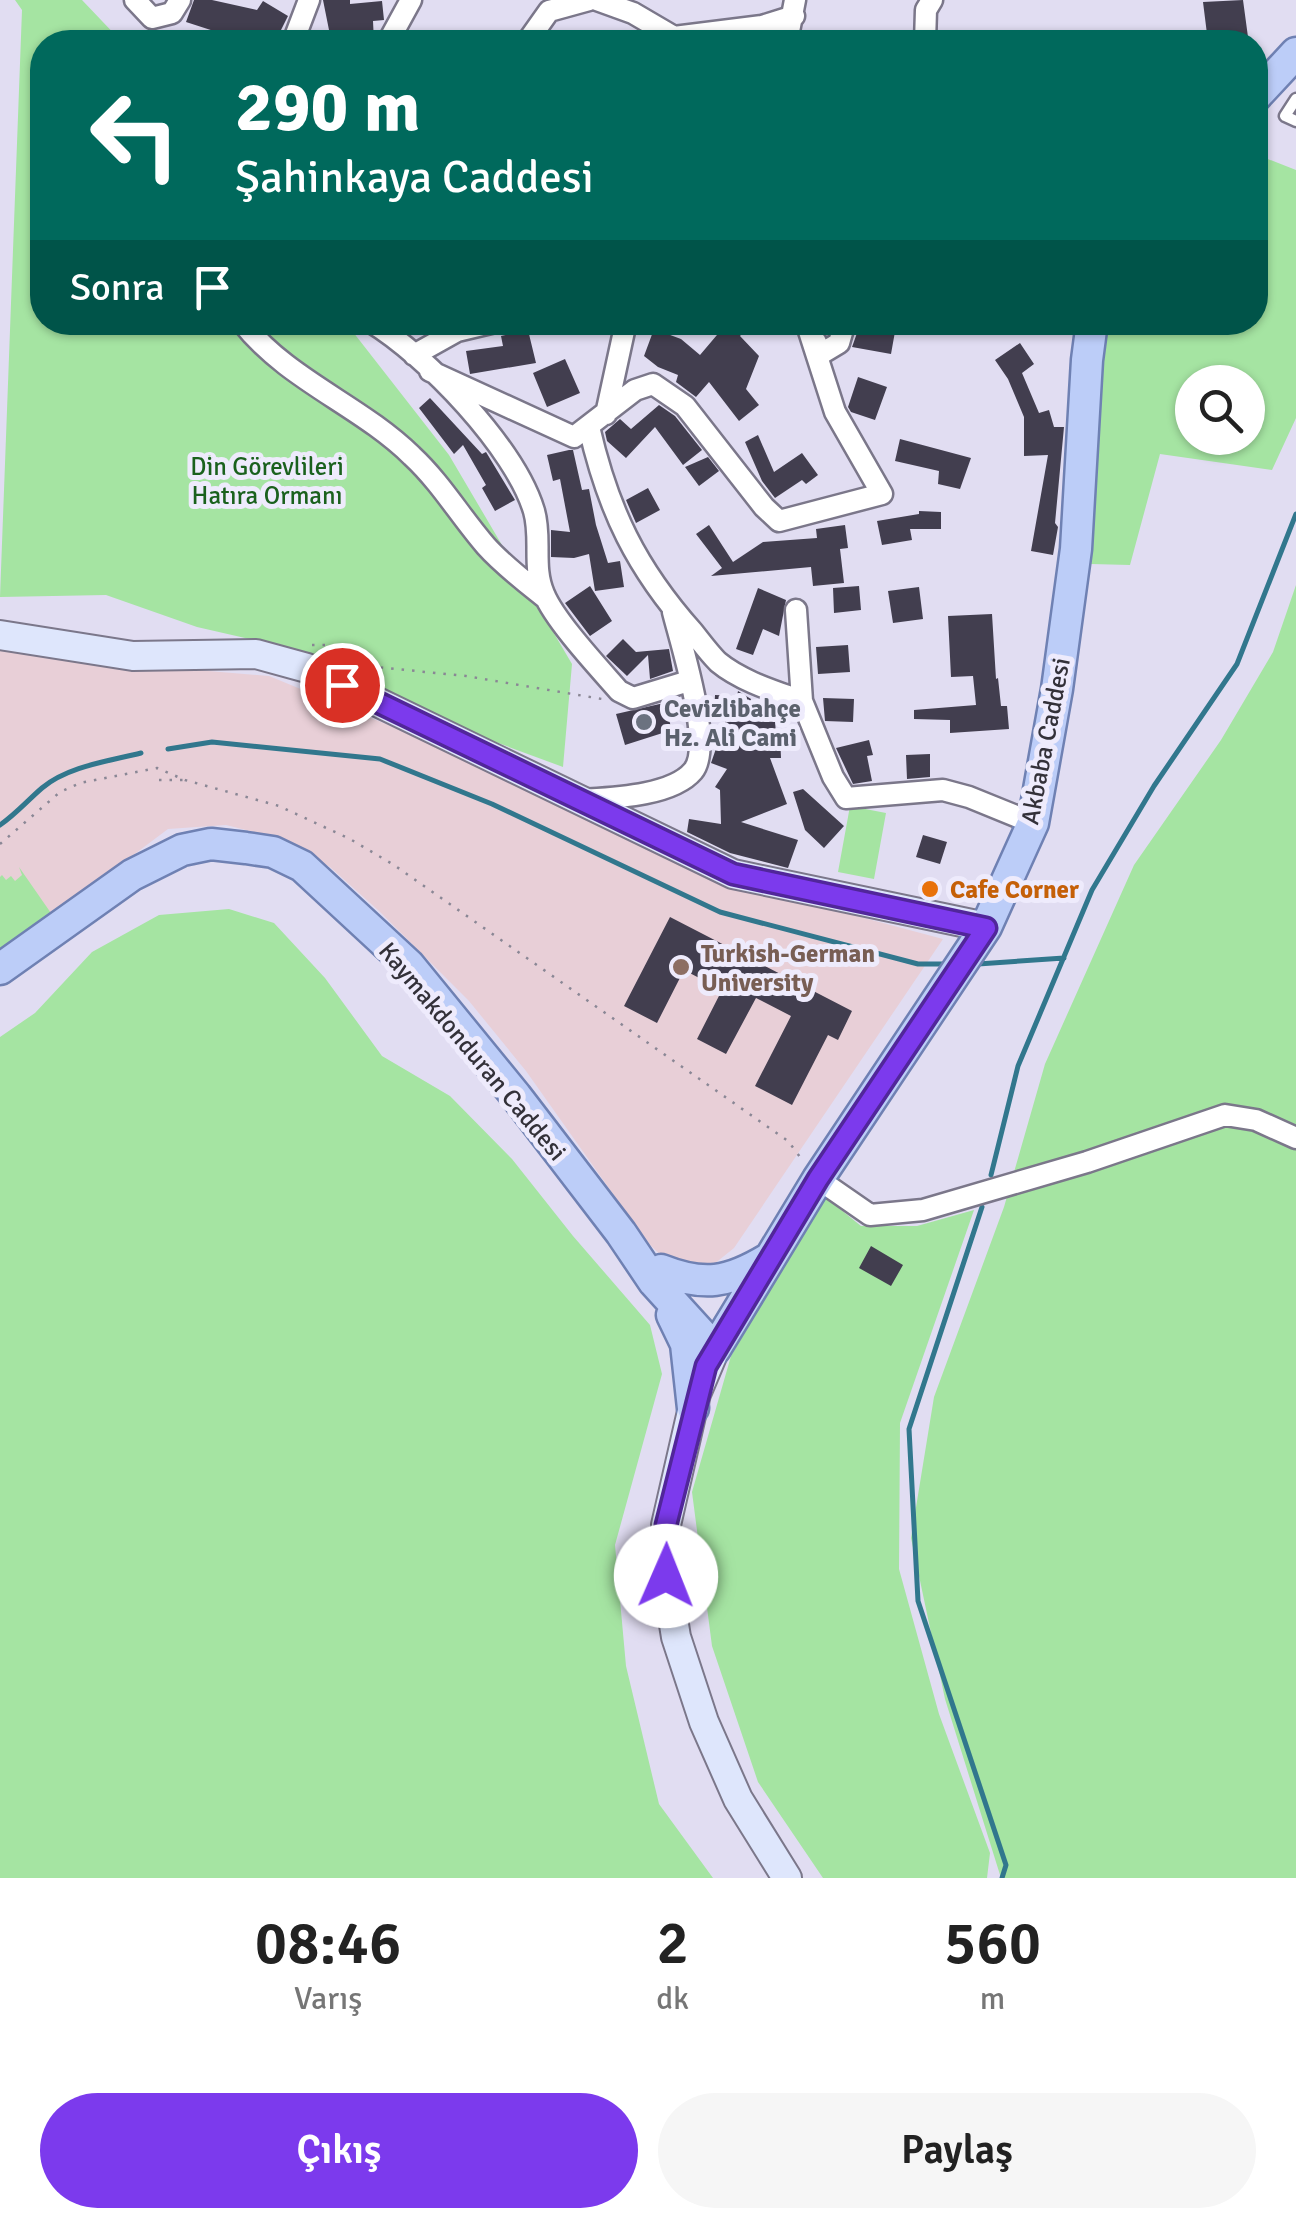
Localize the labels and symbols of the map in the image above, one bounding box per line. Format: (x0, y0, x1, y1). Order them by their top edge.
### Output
park label: Din Görevlileri Hatıra Ormanı (190, 451, 344, 511)
pin (300, 643, 385, 728)
street label: Akbaba Caddesi (1014, 655, 1077, 827)
place label: Cevizlibahçe Hz. Ali Cami (664, 693, 801, 753)
marker: Cevizlibahçe Hz. Ali Cami (633, 711, 655, 733)
place label: Cafe Corner (950, 874, 1079, 905)
marker: Cafe Corner (919, 878, 941, 900)
street label: Kaymakdonduran Caddesi (372, 936, 573, 1167)
place label: Turkish-German University (701, 938, 875, 998)
marker: Turkish-German University (670, 956, 692, 978)
position arrow (614, 1524, 718, 1628)

